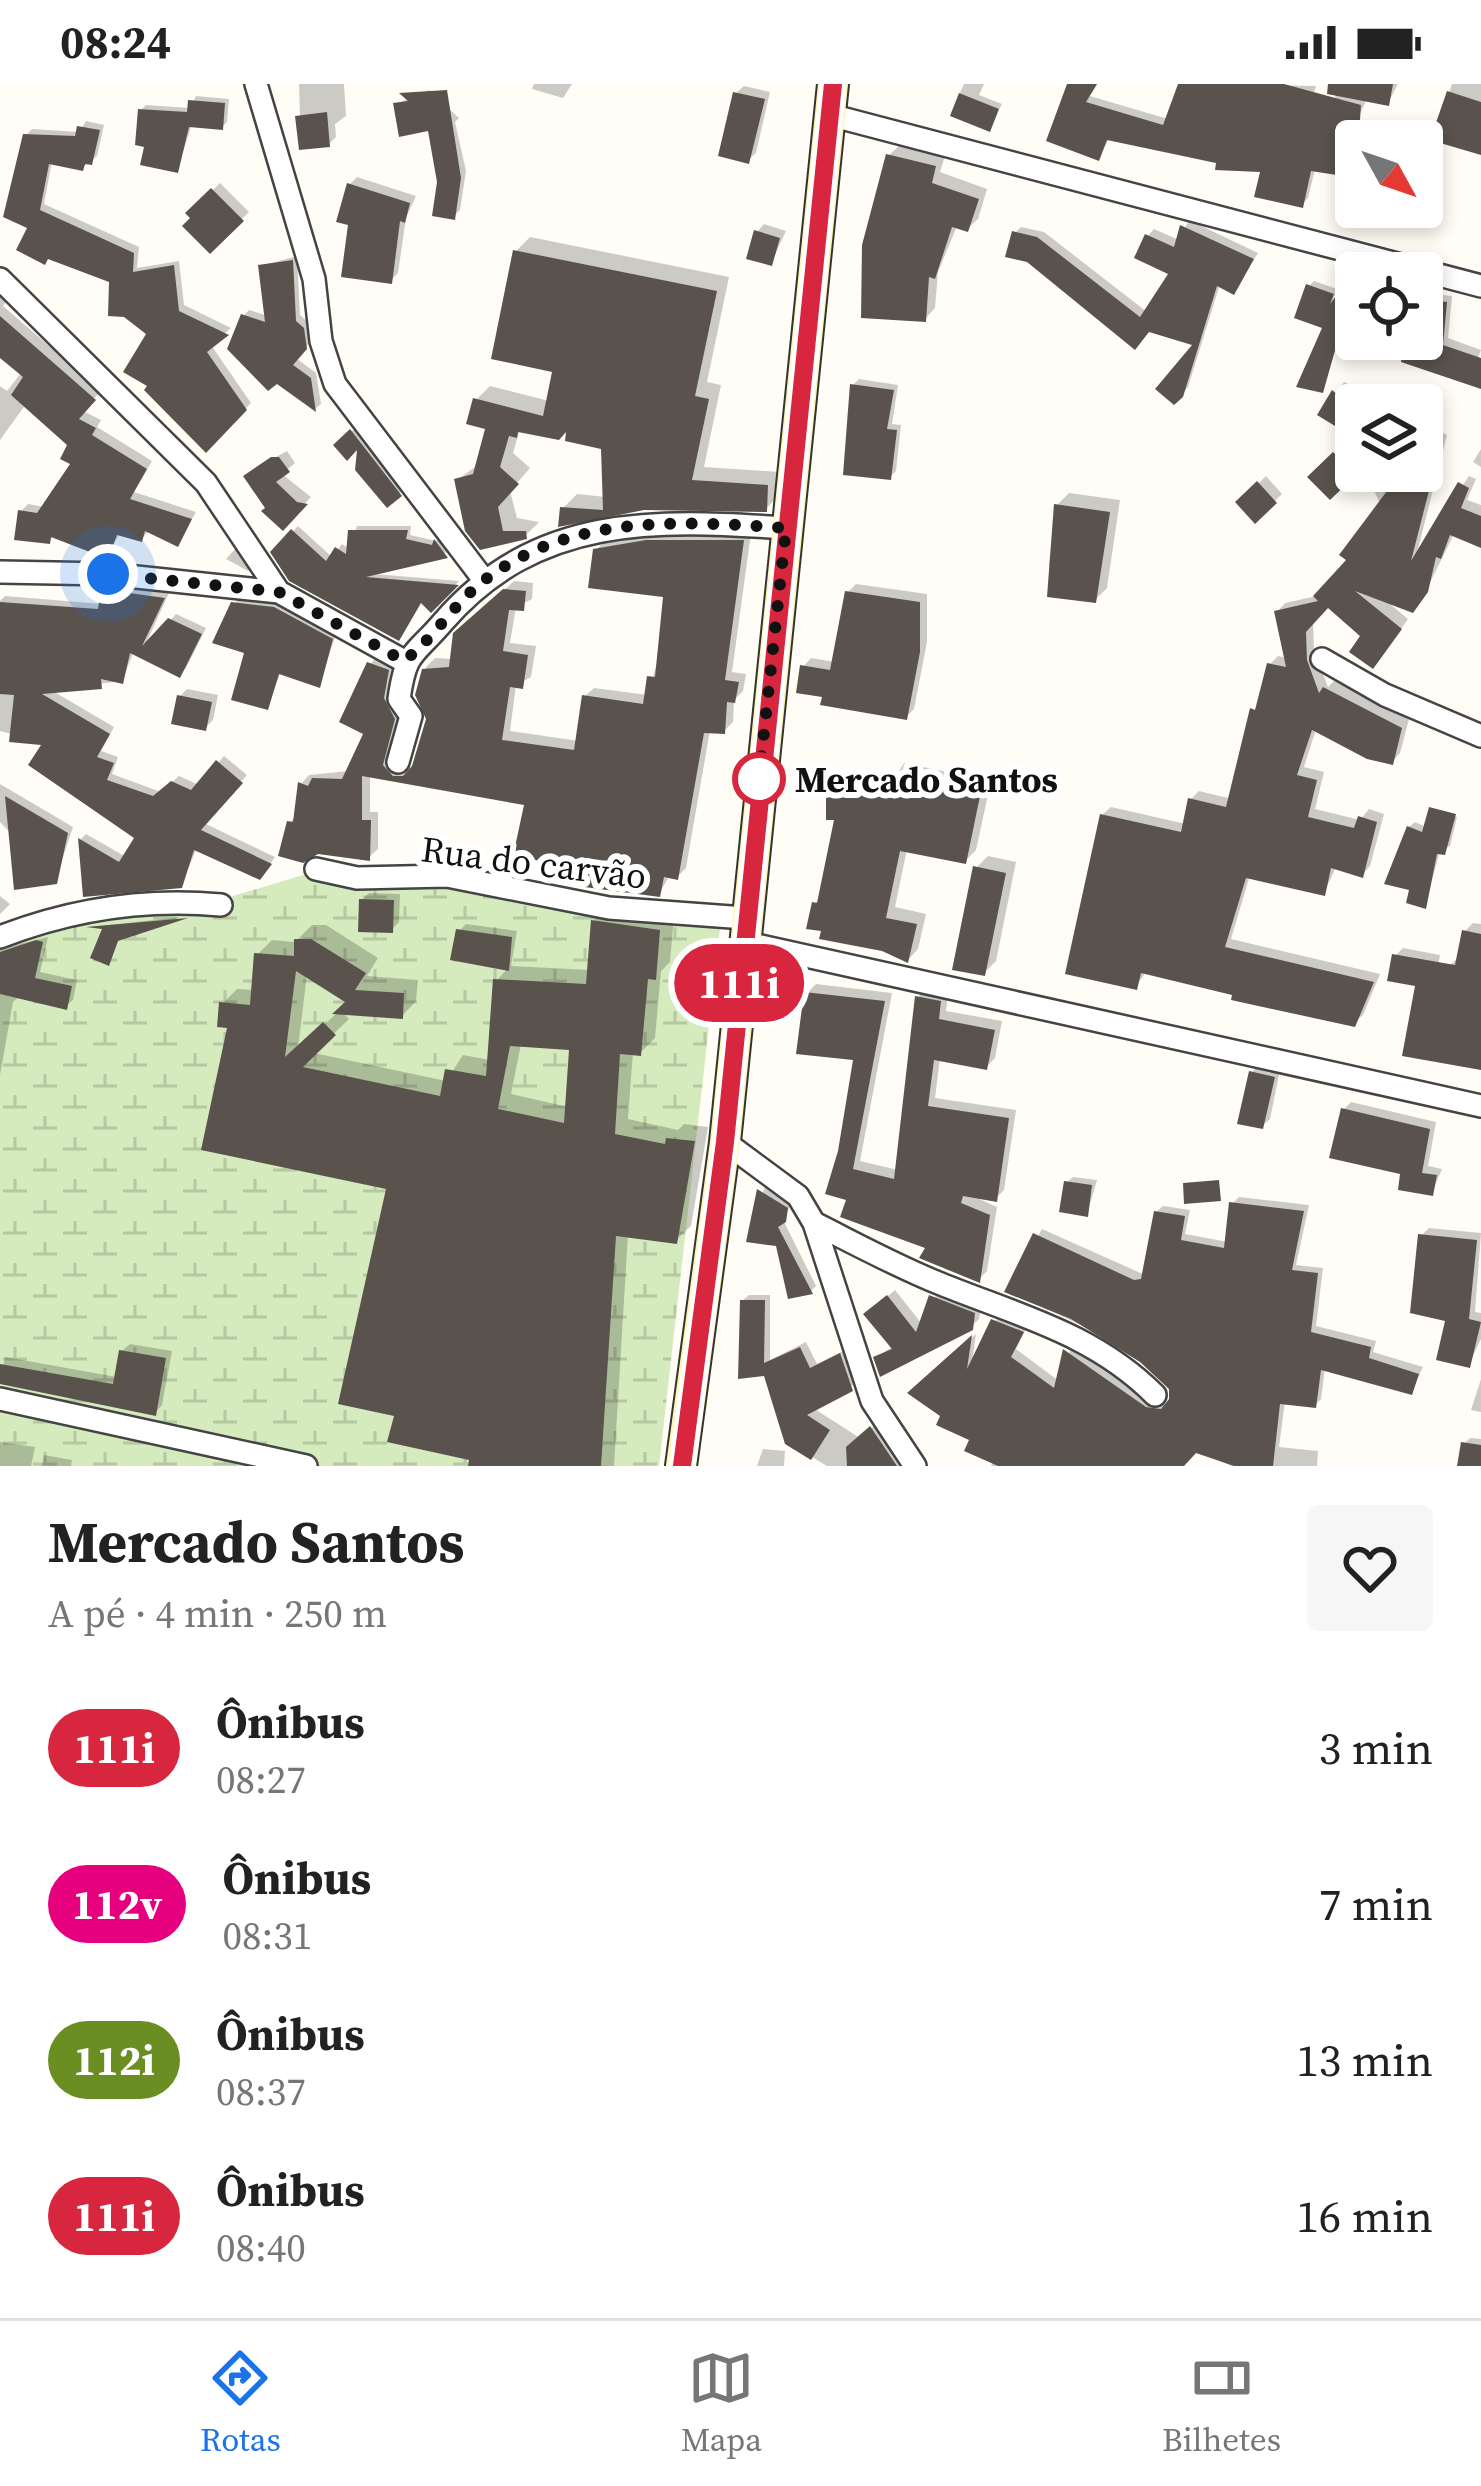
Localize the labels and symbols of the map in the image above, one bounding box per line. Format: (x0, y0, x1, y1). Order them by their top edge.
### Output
north arrow (1335, 120, 1443, 228)
your location (78, 544, 138, 604)
marker: Mercado Santos (734, 754, 784, 804)
place label: Mercado Santos (795, 755, 1058, 804)
street label: Rua do carvão (419, 824, 649, 901)
line badge: 111i (655, 944, 823, 1022)

